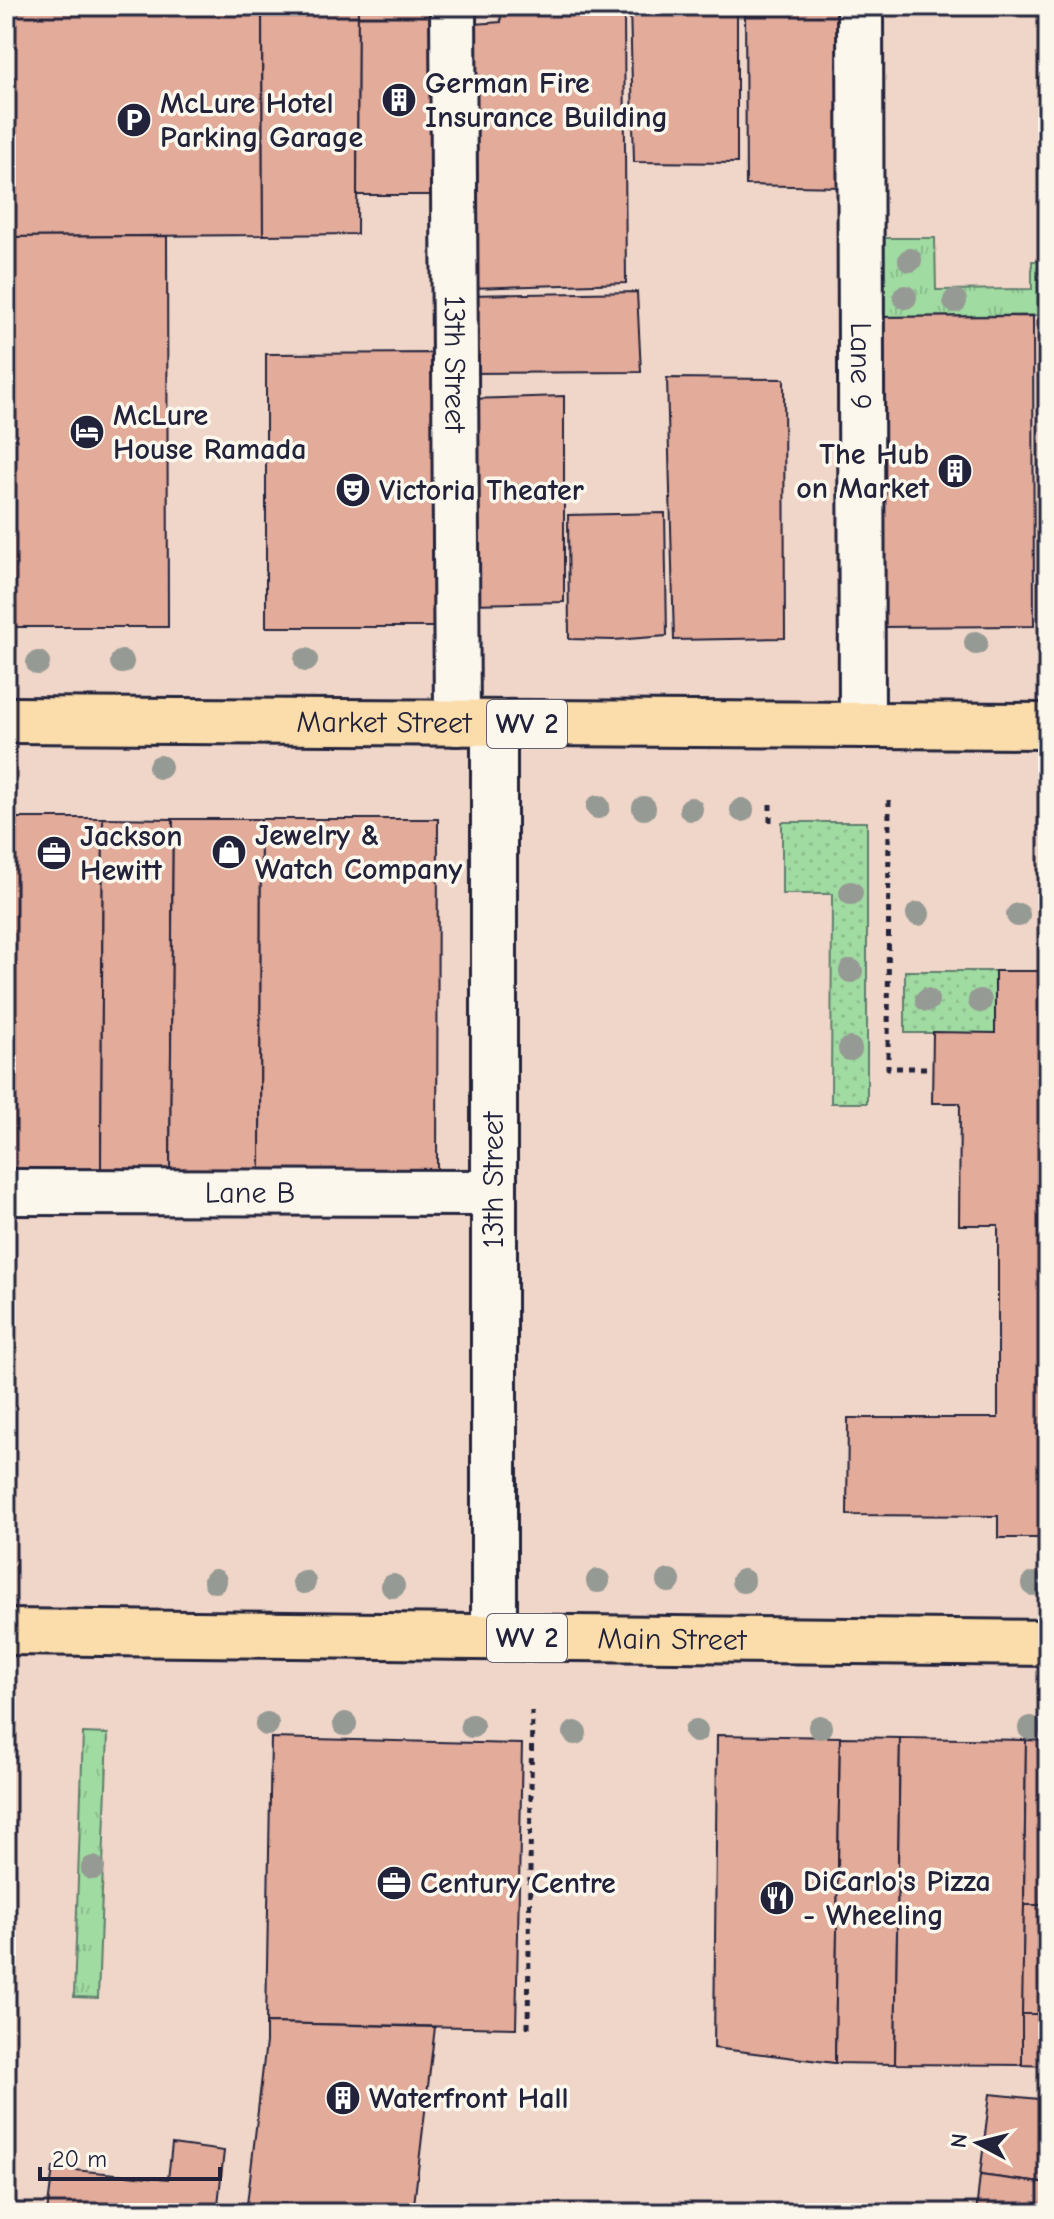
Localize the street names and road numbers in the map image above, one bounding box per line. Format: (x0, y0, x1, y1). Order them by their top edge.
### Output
street label: 13th Street (437, 295, 473, 434)
street label: Lane 9 (843, 322, 879, 410)
road number: WV 2 (487, 700, 567, 748)
street label: Market Street (296, 704, 473, 740)
street label: 13th Street (476, 1110, 511, 1248)
street label: Lane B (205, 1175, 295, 1210)
road number: WV 2 (487, 1614, 567, 1662)
street label: Main Street (597, 1621, 748, 1657)

